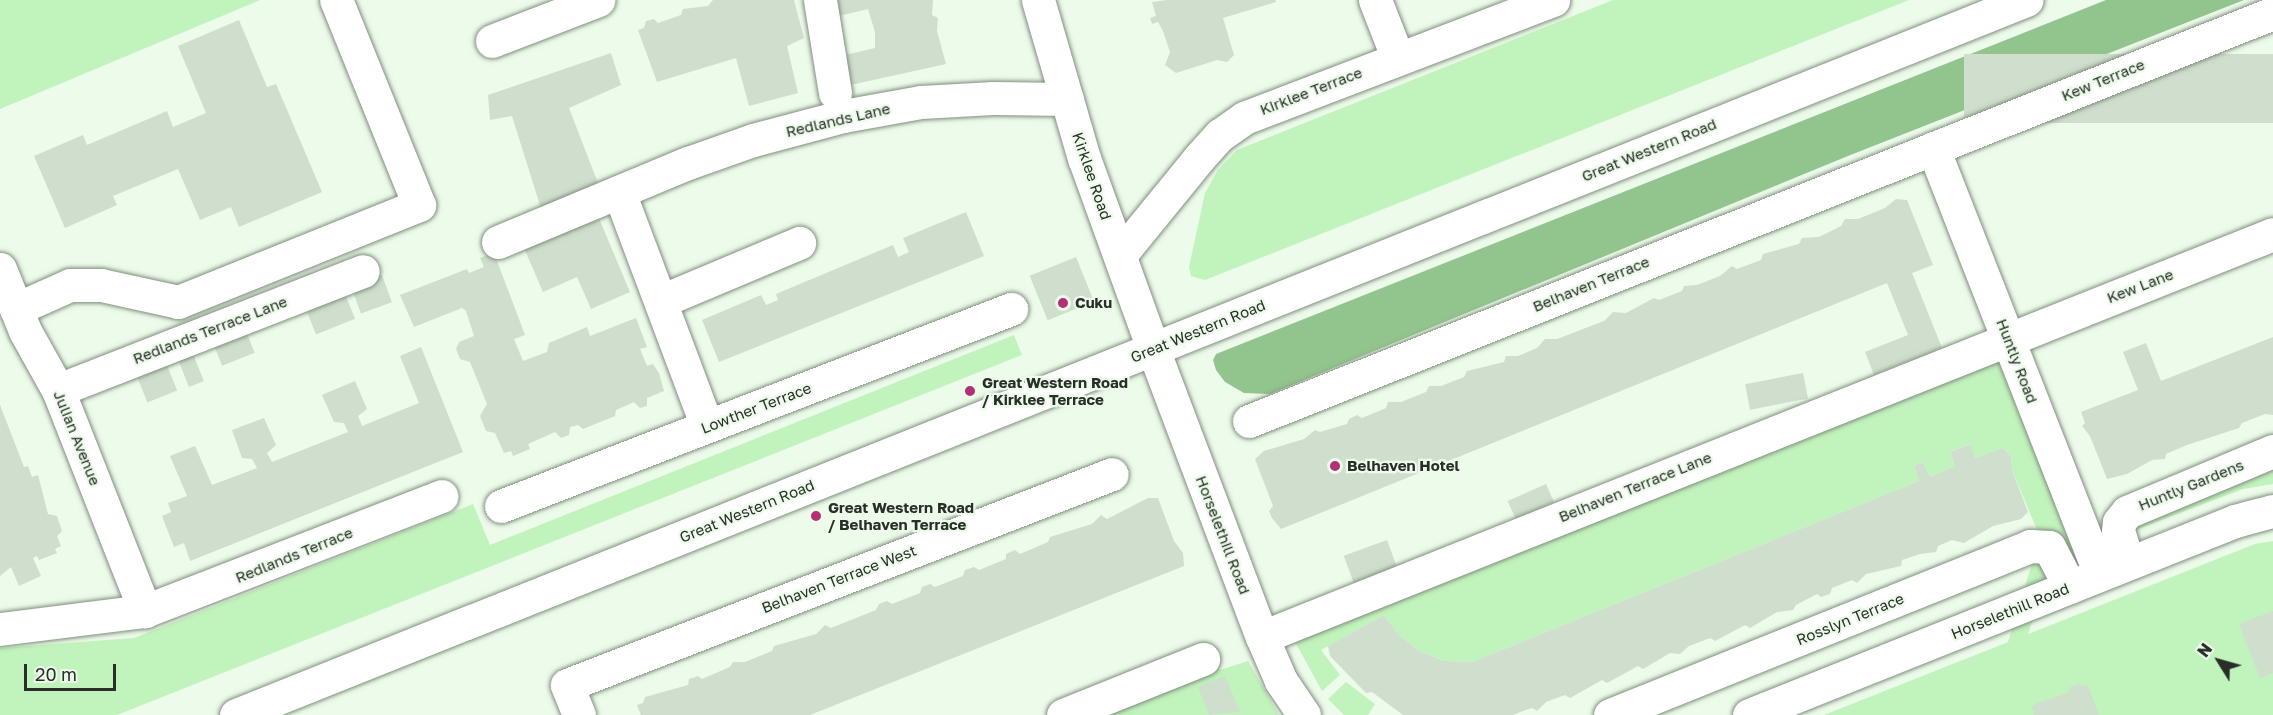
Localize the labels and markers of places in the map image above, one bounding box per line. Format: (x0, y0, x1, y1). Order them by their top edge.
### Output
place label: Cuku (1075, 294, 1112, 312)
marker: Cuku (1056, 296, 1070, 310)
place label: Great Western Road / Kirklee Terrace (982, 373, 1128, 408)
marker: Great Western Road / Kirklee Terrace (963, 384, 977, 398)
place label: Belhaven Hotel (1347, 457, 1460, 475)
marker: Belhaven Hotel (1328, 459, 1342, 473)
place label: Great Western Road / Belhaven Terrace (828, 498, 974, 533)
marker: Great Western Road / Belhaven Terrace (809, 509, 823, 523)

